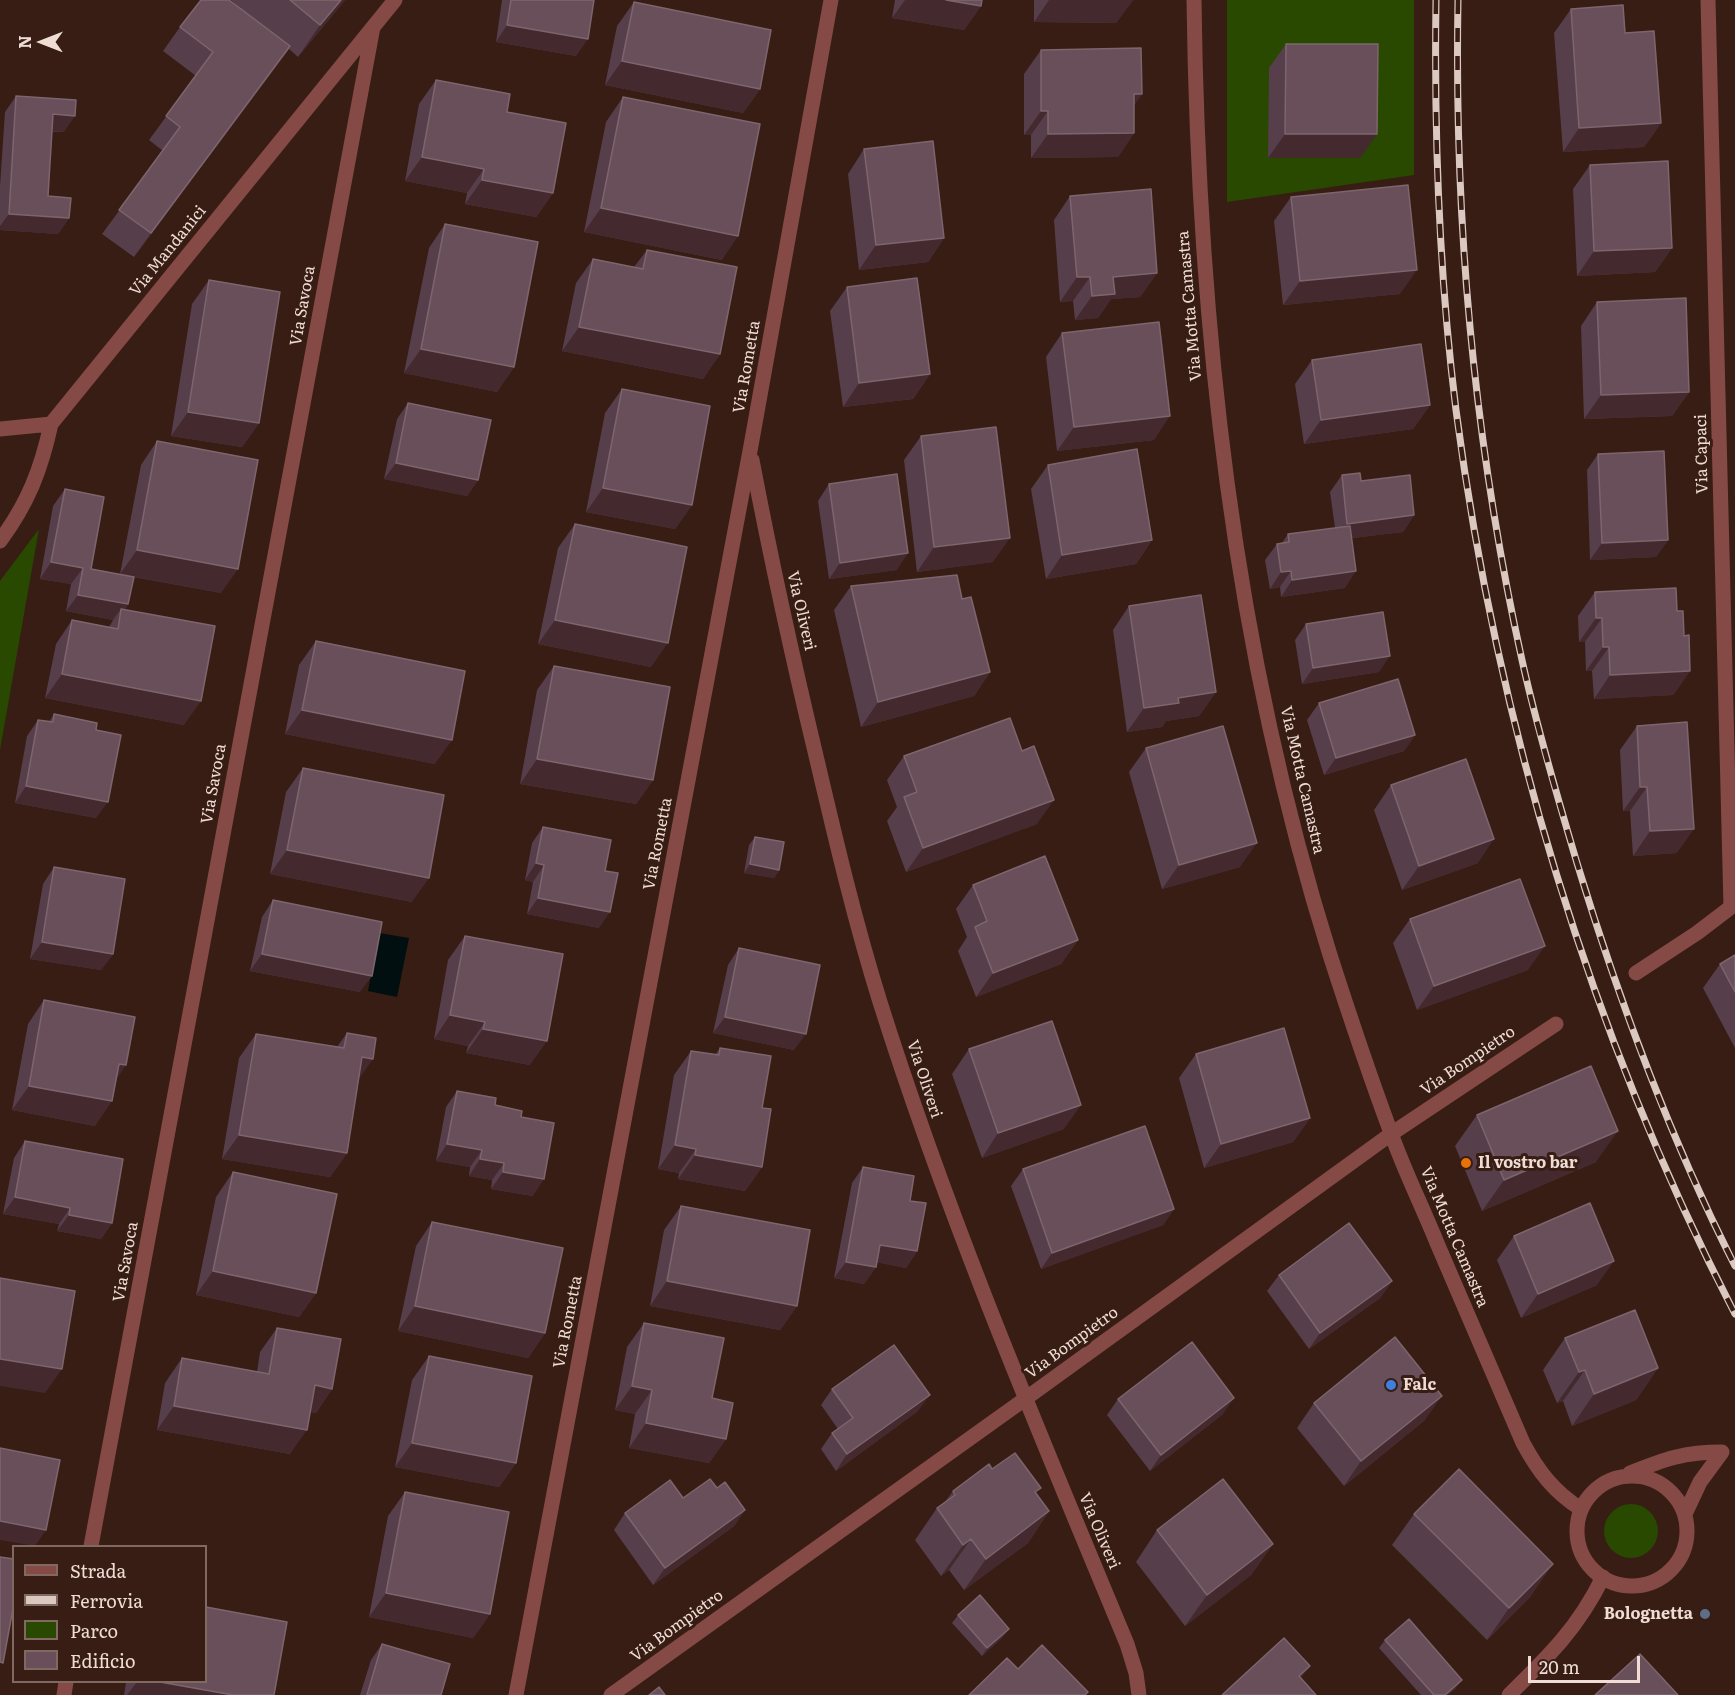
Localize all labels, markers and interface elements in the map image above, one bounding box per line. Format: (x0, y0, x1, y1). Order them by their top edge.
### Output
north arrow (12, 12, 72, 72)
text: N (12, 35, 36, 49)
street label: Via Mandanici (126, 202, 210, 300)
street label: Via Motta Camastra (1174, 230, 1206, 382)
street label: Via Savoca (286, 264, 320, 348)
street label: Via Rometta (729, 319, 765, 415)
street label: Via Capaci (1692, 414, 1712, 494)
street label: Via Oliveri (783, 569, 819, 653)
street label: Via Motta Camastra (1276, 704, 1328, 856)
street label: Via Savoca (197, 742, 231, 826)
street label: Via Rometta (640, 796, 676, 892)
street label: Via Bompietro (1417, 1022, 1519, 1100)
street label: Via Oliveri (902, 1037, 946, 1121)
place label: Il vostro bar (1478, 1153, 1577, 1173)
marker: Il vostro bar (1459, 1156, 1473, 1170)
street label: Via Motta Camastra (1416, 1164, 1492, 1310)
street label: Via Savoca (109, 1220, 143, 1304)
street label: Via Rometta (550, 1274, 586, 1370)
street label: Via Bompietro (1022, 1303, 1122, 1383)
place label: Falc (1403, 1375, 1436, 1395)
marker: Falc (1384, 1378, 1398, 1392)
street label: Via Oliveri (1074, 1490, 1124, 1572)
legend (12, 1545, 207, 1683)
text: Strada (70, 1557, 126, 1584)
street label: Via Bompietro (627, 1586, 727, 1666)
text: Ferrovia (70, 1587, 143, 1614)
place label: Bolognetta (1604, 1604, 1693, 1624)
marker: Bolognetta (1698, 1607, 1712, 1621)
text: Parco (70, 1617, 118, 1644)
scale bar (1531, 1644, 1644, 1682)
text: Edificio (70, 1647, 136, 1674)
text: 20 m (1539, 1653, 1580, 1680)

